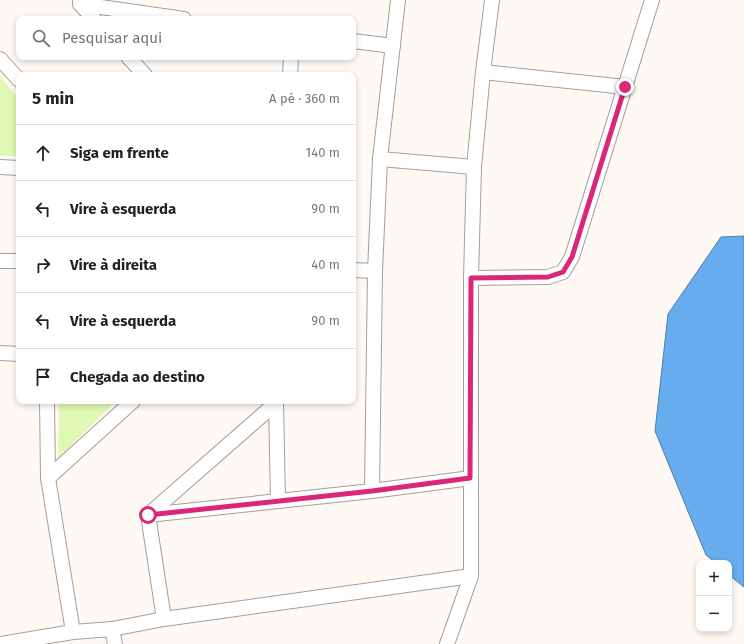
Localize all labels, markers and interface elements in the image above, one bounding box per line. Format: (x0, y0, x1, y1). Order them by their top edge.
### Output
search box (16, 16, 356, 60)
icon: search (30, 27, 52, 49)
text: Pesquisar aqui (62, 29, 162, 47)
route end (616, 78, 634, 96)
text: 5 min (32, 88, 74, 109)
text: A pé · 360 m (269, 91, 340, 106)
icon: ahead (32, 142, 54, 164)
text: Siga em frente (70, 144, 169, 162)
text: 140 m (306, 145, 340, 160)
icon: left (32, 198, 54, 220)
text: Vire à esquerda (70, 200, 176, 218)
text: 90 m (311, 201, 340, 216)
icon: right (32, 254, 54, 276)
text: Vire à direita (70, 256, 157, 274)
text: 40 m (311, 257, 340, 272)
icon: left (32, 310, 54, 332)
text: Vire à esquerda (70, 312, 176, 330)
text: 90 m (311, 313, 340, 328)
icon: arrive (32, 366, 54, 388)
text: Chegada ao destino (70, 368, 205, 386)
route start (139, 506, 157, 524)
map controls (696, 560, 732, 632)
button: + (696, 560, 732, 596)
button: − (696, 596, 732, 632)

